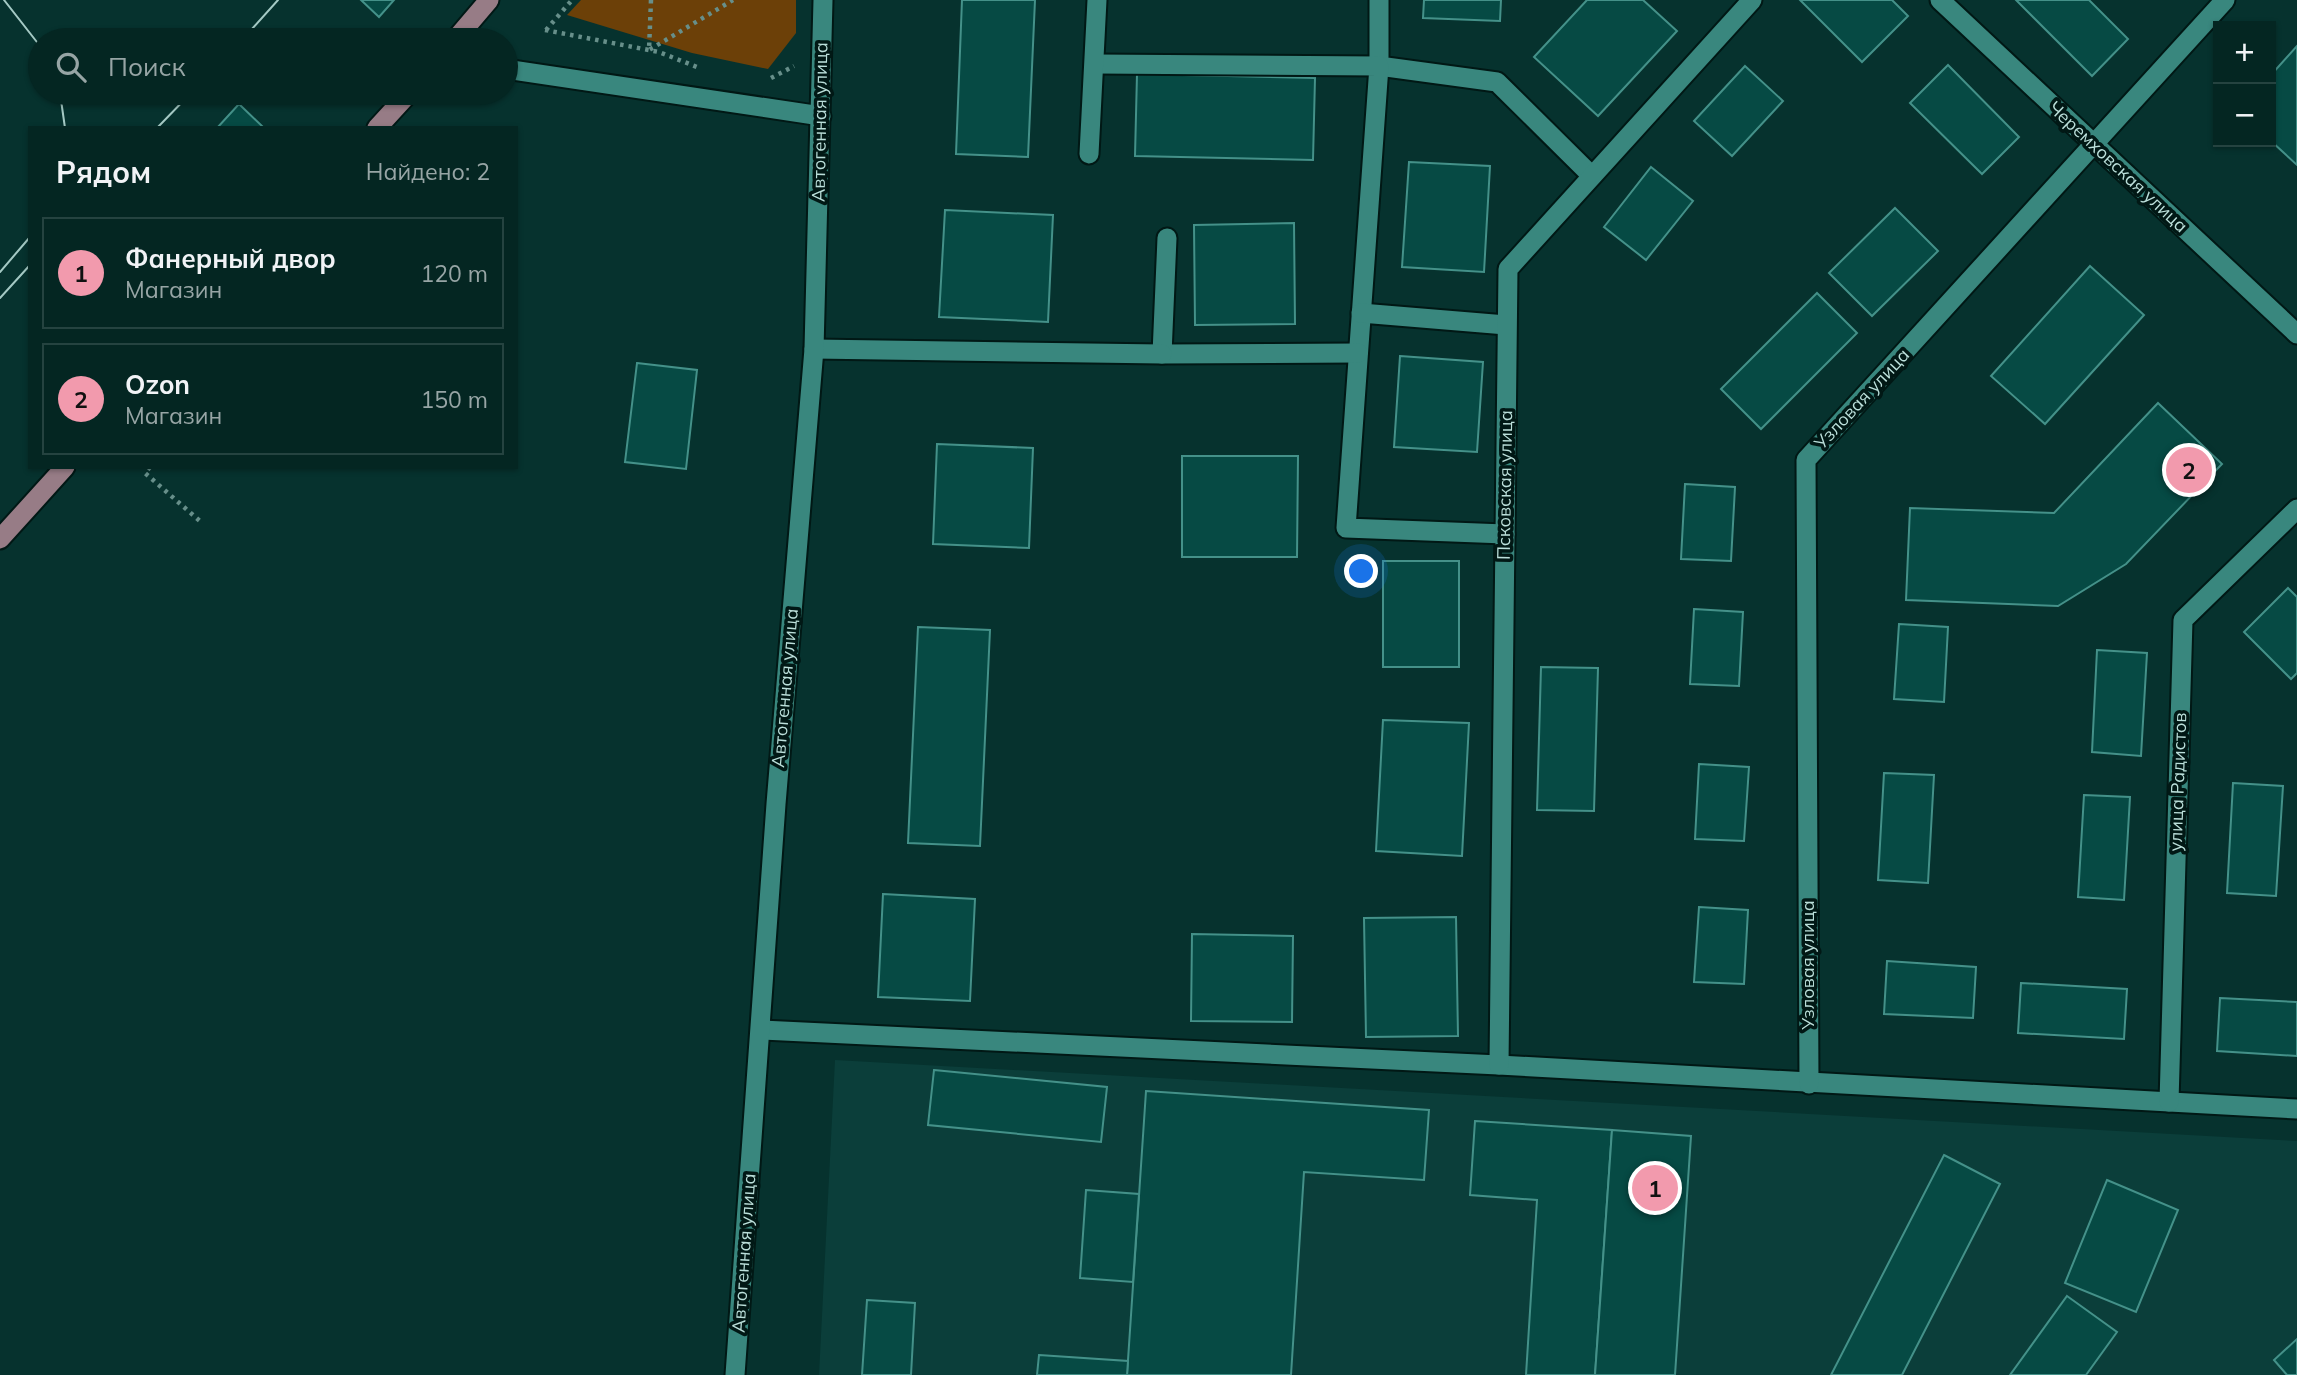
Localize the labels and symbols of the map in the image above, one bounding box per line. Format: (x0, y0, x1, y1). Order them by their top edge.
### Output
street label: Автогенная улица (807, 42, 832, 202)
street label: Черемховская улица (2044, 96, 2193, 237)
street label: Узловая улица (1808, 343, 1914, 455)
street label: Псковская улица (1492, 410, 1517, 560)
pin: 2 (2166, 444, 2212, 496)
your location (1344, 554, 1378, 588)
street label: Автогенная улица (766, 607, 803, 768)
street label: улица Радистов (2164, 712, 2191, 852)
street label: Узловая улица (1796, 900, 1819, 1031)
pin: 1 (1632, 1162, 1678, 1214)
street label: Автогенная улица (726, 1173, 761, 1333)

